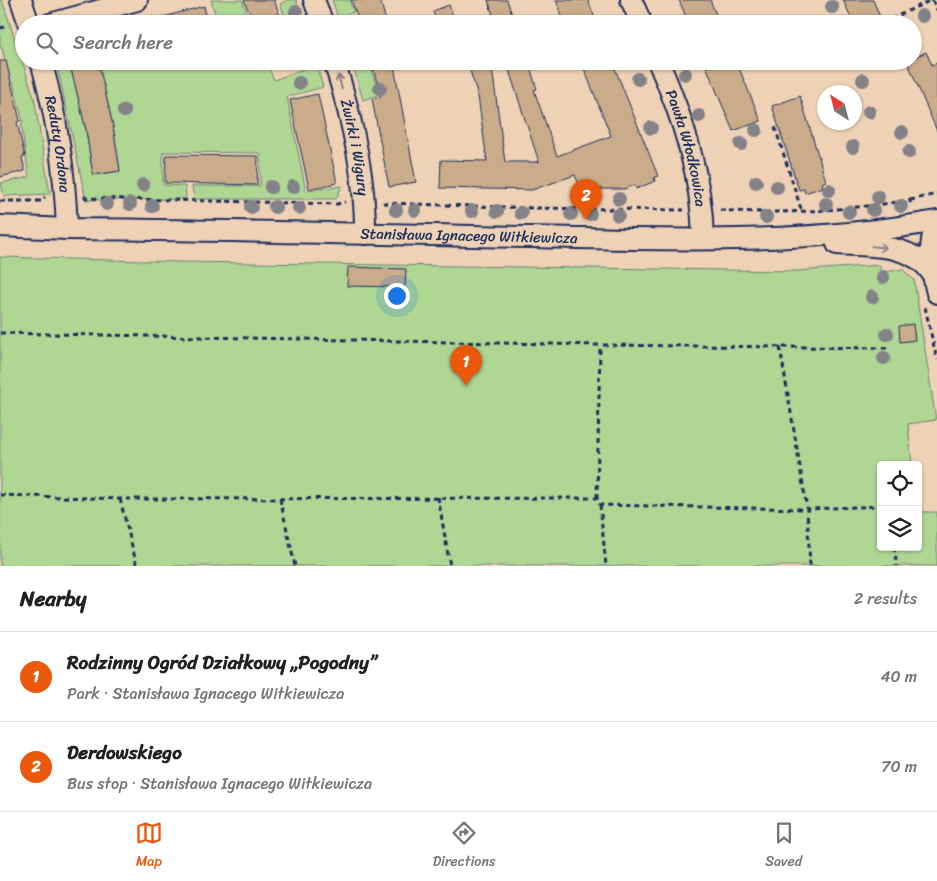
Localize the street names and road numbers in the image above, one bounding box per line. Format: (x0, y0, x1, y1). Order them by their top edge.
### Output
street label: Pawła Włodkowica (658, 86, 714, 209)
street label: Reduty Ordona (37, 93, 78, 194)
street label: Żwirki i Wigury (333, 96, 376, 197)
street label: Stanisława Ignacego Witkiewicza (360, 220, 578, 251)

